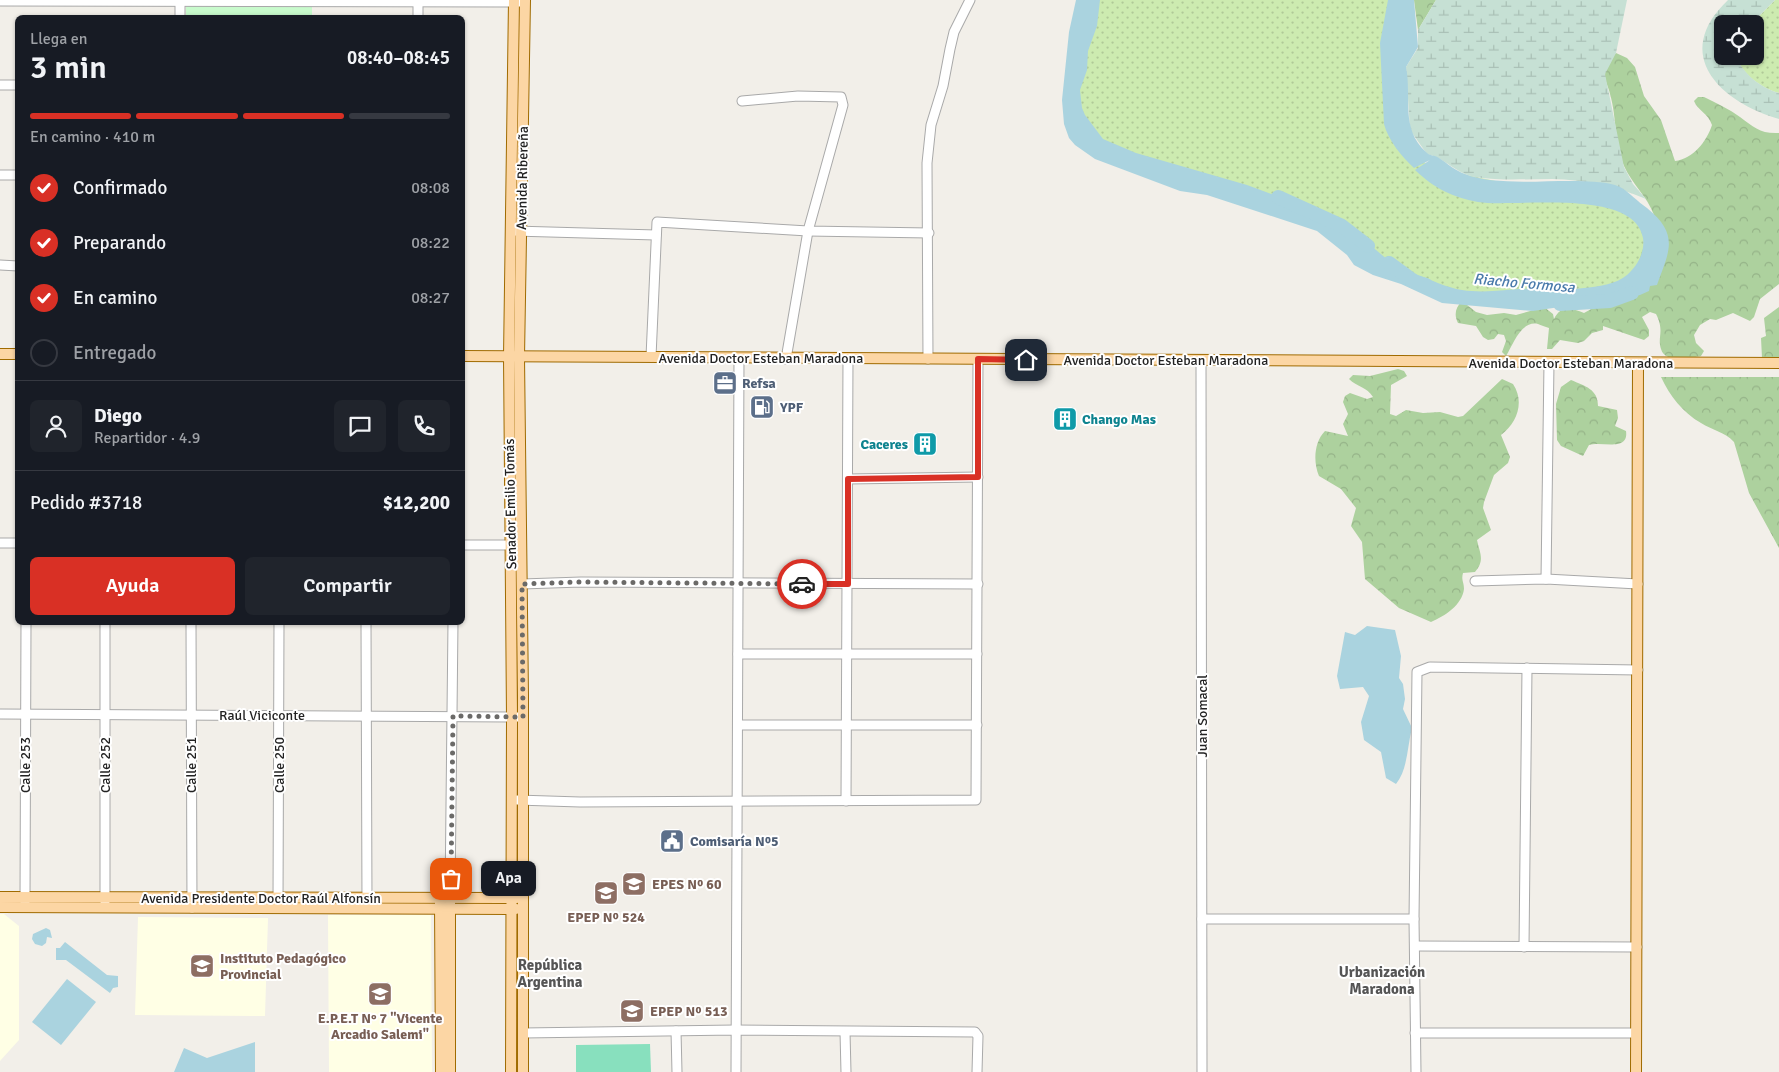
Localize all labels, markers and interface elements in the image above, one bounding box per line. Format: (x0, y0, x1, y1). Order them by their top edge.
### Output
map controls (1714, 15, 1764, 65)
button: locate (1714, 15, 1764, 65)
text: Llega en (30, 29, 88, 49)
text: 08:40–08:45 (347, 46, 450, 70)
text: 3 min (30, 48, 107, 87)
street label: Avenida Ribereña (513, 126, 532, 230)
text: En camino · 410 m (30, 127, 155, 147)
icon: check (30, 174, 58, 202)
text: Confirmado (73, 176, 167, 200)
text: 08:08 (411, 178, 450, 198)
icon: check (30, 229, 58, 257)
text: Preparando (73, 231, 166, 255)
text: 08:22 (411, 233, 450, 253)
water label: Riacho Formosa (1473, 270, 1576, 296)
icon: check (30, 284, 58, 312)
text: En camino (73, 286, 157, 310)
text: 08:27 (411, 288, 450, 308)
pin (1005, 339, 1047, 381)
text: Entregado (73, 341, 156, 365)
icon: home (1012, 346, 1040, 374)
street label: Avenida Doctor Esteban Maradona (659, 350, 863, 367)
street label: Avenida Doctor Esteban Maradona (1064, 352, 1268, 369)
street label: Avenida Doctor Esteban Maradona (1469, 355, 1673, 372)
office icon: Refsa (712, 370, 738, 396)
place label: Refsa (742, 375, 776, 392)
fuel station icon: YPF (749, 394, 775, 420)
place label: YPF (779, 399, 804, 416)
button: person (30, 400, 82, 452)
button: chat (334, 400, 386, 452)
button: phone (398, 400, 450, 452)
text: Diego (94, 404, 142, 428)
building icon: Chango Mas (1052, 406, 1078, 432)
place label: Chango Mas (1082, 411, 1156, 428)
text: Repartidor · 4.9 (94, 428, 200, 448)
building icon: Caceres (912, 431, 938, 457)
place label: Caceres (860, 436, 908, 453)
street label: Senador Emilio Tomás (501, 438, 520, 570)
text: Pedido #3718 (30, 491, 142, 515)
text: $12,200 (383, 491, 450, 515)
button: Ayuda (30, 557, 235, 615)
button: Compartir (245, 557, 450, 615)
courier (777, 559, 827, 609)
icon: car (788, 570, 816, 598)
street label: Juan Somacal (1194, 675, 1211, 757)
street label: Raúl Viciconte (219, 707, 305, 724)
street label: Calle 253 (17, 737, 34, 793)
street label: Calle 252 (97, 737, 114, 793)
street label: Calle 251 (183, 737, 200, 793)
street label: Calle 250 (271, 737, 288, 793)
public building icon: Comisaría Nº5 (659, 828, 685, 854)
place label: Comisaría Nº5 (690, 833, 779, 850)
pin (430, 858, 472, 900)
callout: Apa (481, 862, 536, 896)
icon: bag (437, 865, 465, 893)
text: Apa (495, 868, 522, 888)
school or university icon: EPES Nº 60 (621, 871, 647, 897)
place label: EPES Nº 60 (652, 876, 722, 893)
school or university icon: EPEP Nº 524 (593, 880, 619, 906)
street label: Avenida Presidente Doctor Raúl Alfonsín (141, 890, 381, 907)
place label: EPEP Nº 524 (567, 909, 645, 926)
place label: Instituto Pedagógico Provincial (220, 950, 346, 983)
school or university icon: Instituto Pedagógico Provincial (189, 953, 215, 979)
district label: República Argentina (517, 956, 583, 991)
district label: Urbanización Maradona (1339, 963, 1425, 998)
school or university icon: E.P.E.T N° 7 "Vicente Arcadio Salemi" (367, 981, 393, 1007)
school or university icon: EPEP Nº 513 (619, 998, 645, 1024)
place label: EPEP Nº 513 (650, 1003, 728, 1020)
place label: E.P.E.T N° 7 "Vicente Arcadio Salemi" (318, 1010, 442, 1043)

